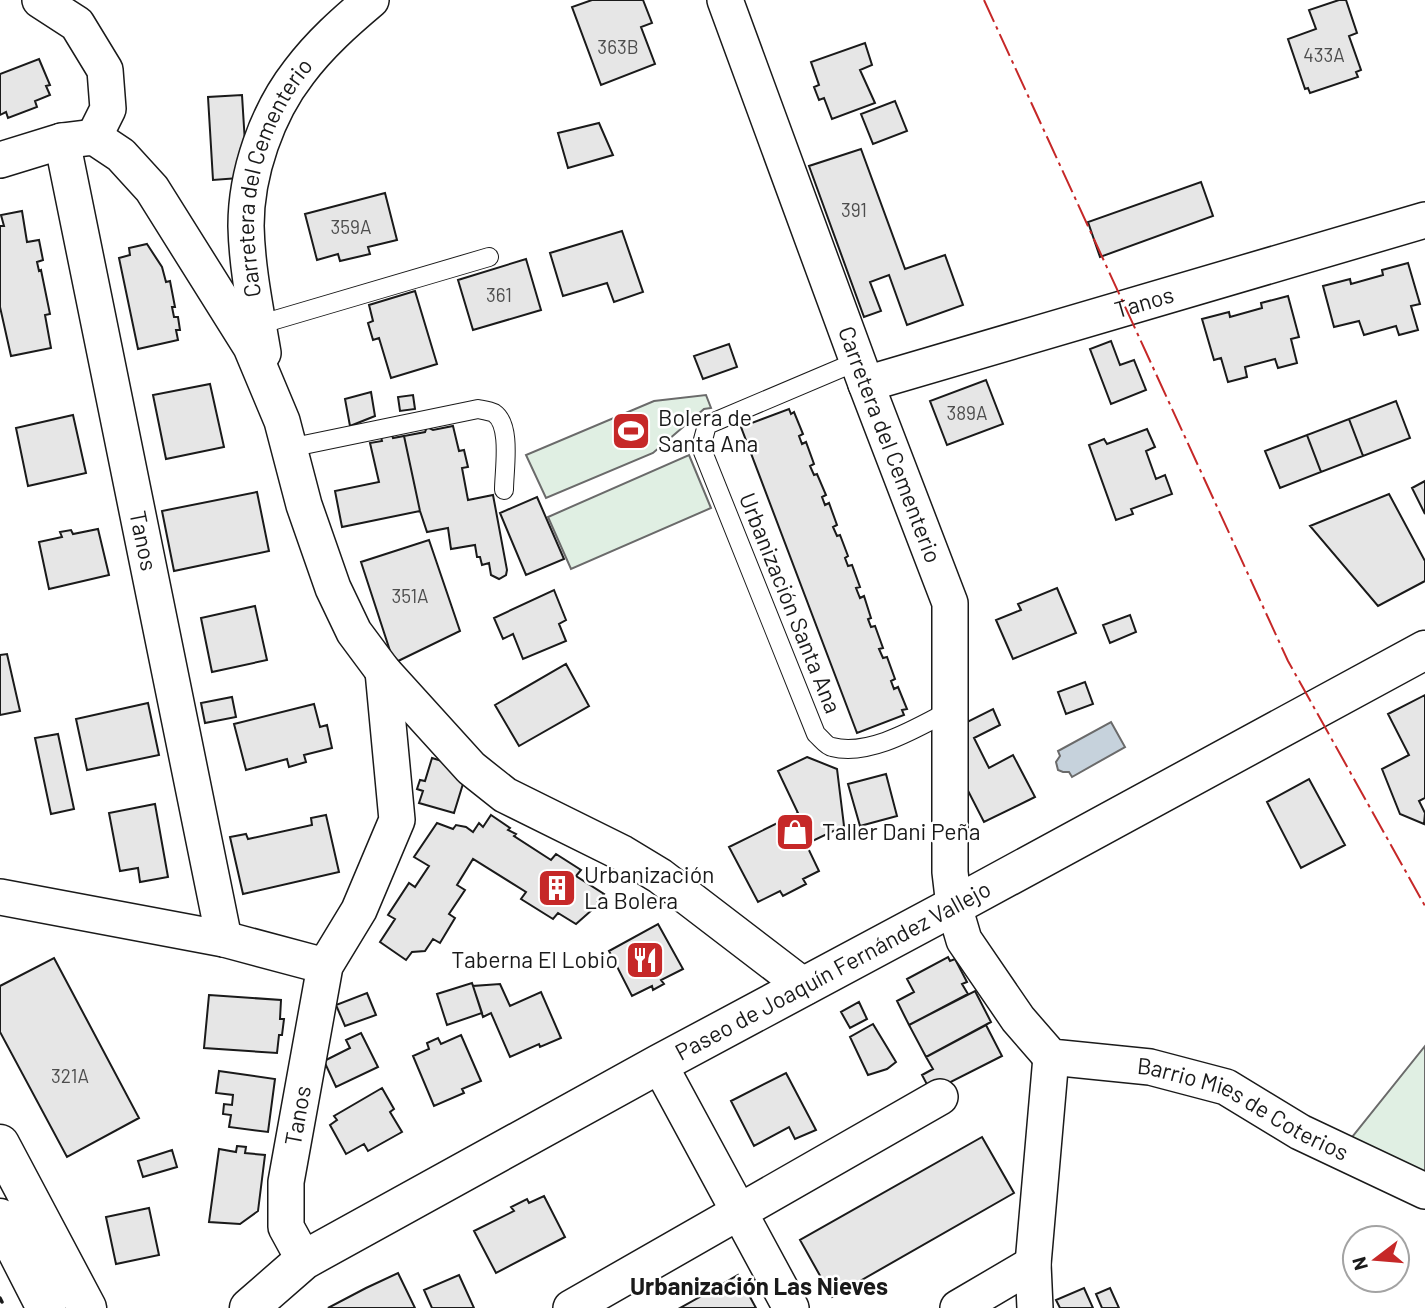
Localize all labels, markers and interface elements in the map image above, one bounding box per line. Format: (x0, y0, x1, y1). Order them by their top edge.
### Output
house number: 363B (597, 35, 639, 58)
house number: 433A (1303, 43, 1345, 66)
street label: Carretera del Cementerio (231, 52, 318, 300)
house number: 391 (841, 198, 867, 221)
house number: 359A (331, 215, 371, 238)
street label: Tanos (1111, 279, 1177, 323)
house number: 361 (486, 283, 512, 306)
street label: Carretera del Cementerio (833, 322, 948, 566)
house number: 389A (946, 401, 988, 424)
place label: Bolera de Santa Ana (658, 403, 758, 457)
sports icon: Bolera de Santa Ana (610, 410, 652, 452)
street label: Urbanización Santa Ana (734, 488, 848, 717)
street label: Tanos (124, 508, 164, 573)
house number: 351A (391, 584, 429, 607)
shop icon: Taller Dani Peña (774, 811, 816, 853)
place label: Taller Dani Peña (822, 817, 981, 845)
place label: Urbanización La Bolera (584, 860, 714, 914)
building icon: Urbanización La Bolera (536, 867, 578, 909)
street label: Paseo de Joaquín Fernández Vallejo (670, 874, 995, 1066)
restaurant icon: Taberna El Lobio (624, 939, 666, 981)
place label: Taberna El Lobio (451, 945, 618, 973)
street label: Barrio Mies de Coterios (1136, 1051, 1353, 1166)
house number: 321A (51, 1064, 89, 1087)
street label: Tanos (278, 1083, 316, 1148)
north arrow (1341, 1224, 1411, 1294)
text: N (1346, 1255, 1372, 1273)
district label: Urbanización Las Nieves (630, 1271, 888, 1300)

